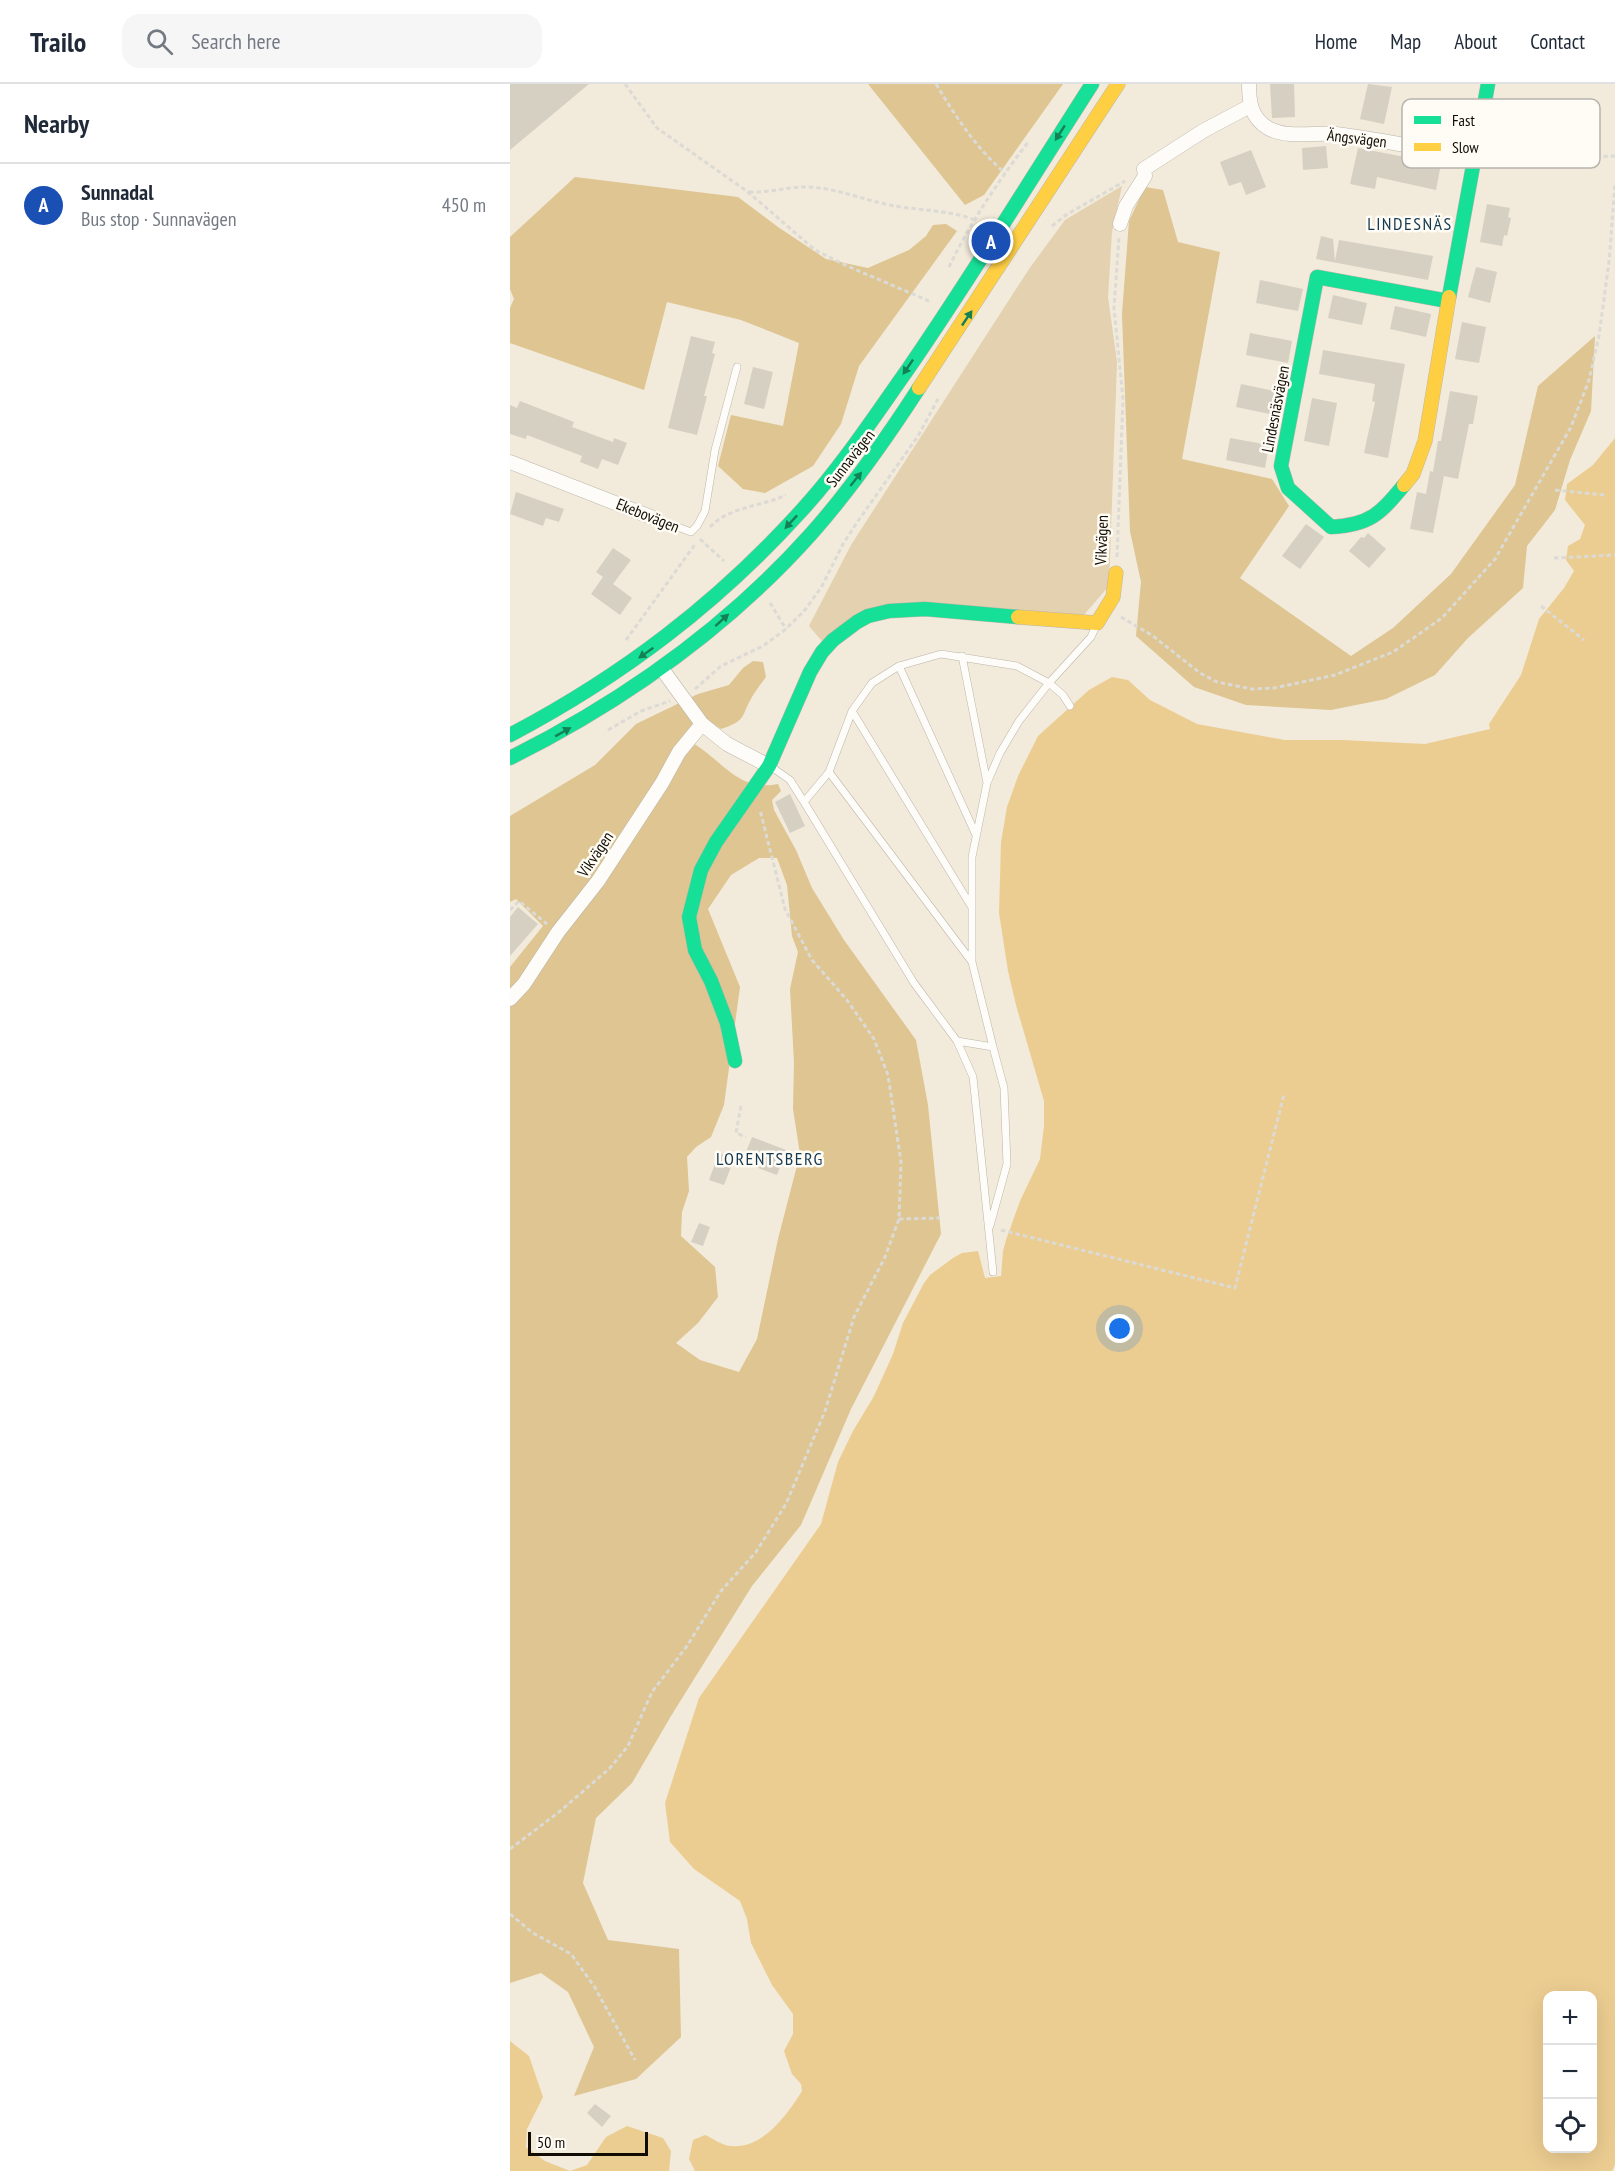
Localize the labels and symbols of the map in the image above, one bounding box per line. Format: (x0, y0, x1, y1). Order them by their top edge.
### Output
legend (1402, 99, 1600, 168)
text: Fast (1452, 110, 1475, 130)
street label: Ängsvägen (1326, 124, 1388, 152)
one-way arrow (1055, 125, 1066, 141)
text: Slow (1452, 137, 1479, 157)
district label: LINDESNÄS (1367, 212, 1453, 235)
pin: A (972, 218, 1010, 264)
one-way arrow (961, 310, 972, 327)
one-way arrow (903, 359, 914, 376)
street label: Lindesnäsvägen (1257, 364, 1293, 454)
street label: Sunnavägen (821, 425, 879, 491)
one-way arrow (849, 471, 862, 487)
street label: Ekebovägen (613, 493, 683, 537)
one-way arrow (784, 515, 798, 530)
street label: Vikvägen (1090, 515, 1112, 566)
one-way arrow (714, 614, 729, 627)
one-way arrow (639, 647, 655, 659)
one-way arrow (554, 727, 571, 737)
street label: Vikvägen (572, 828, 617, 881)
district label: LORENTSBERG (716, 1147, 824, 1170)
your location (1105, 1314, 1134, 1343)
scale bar (528, 2129, 648, 2156)

